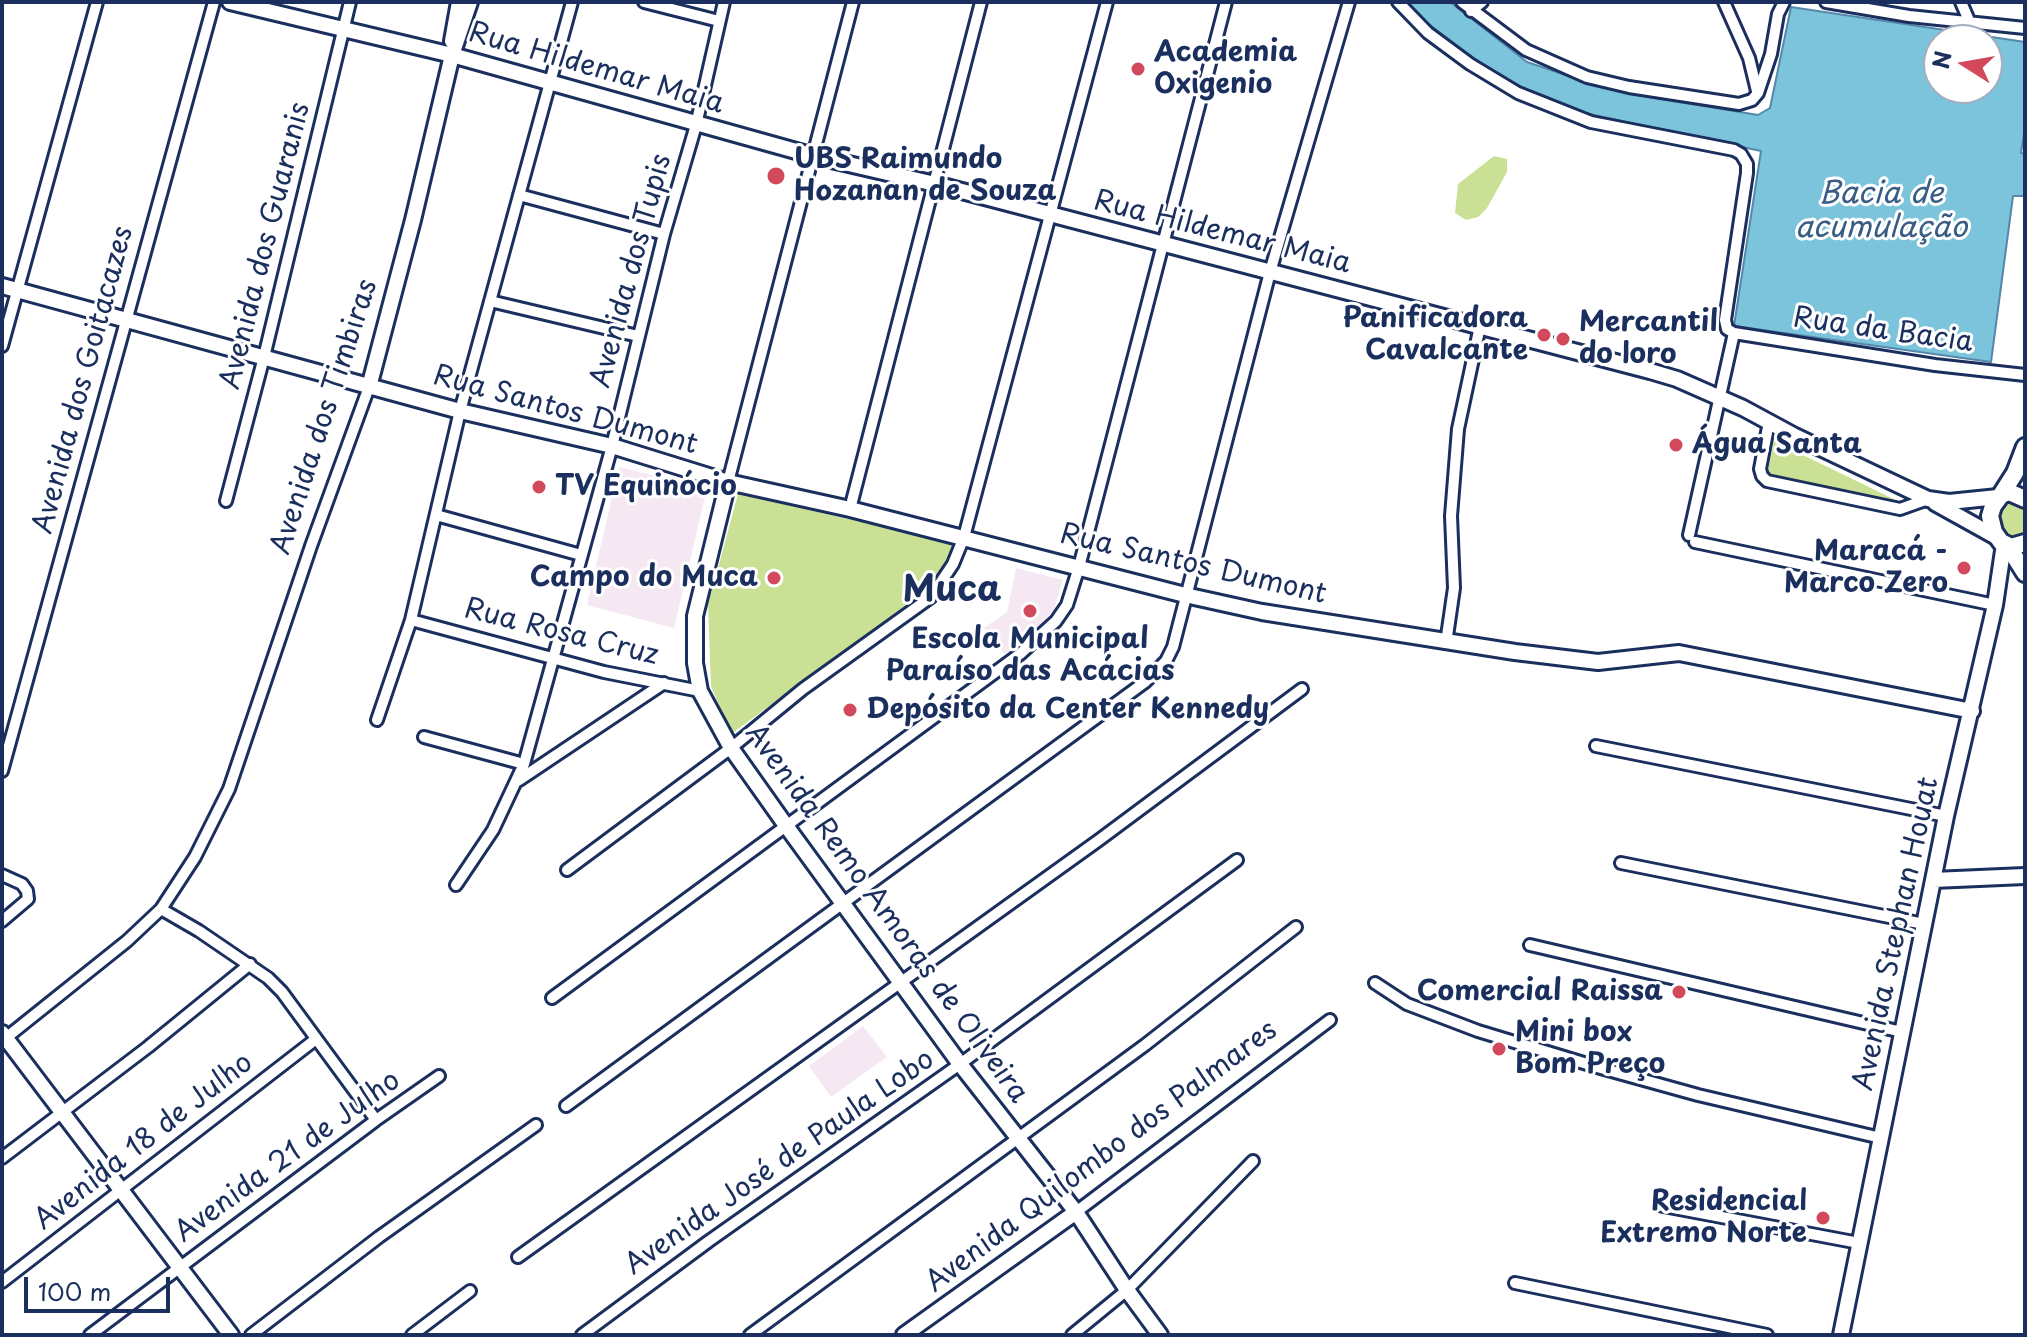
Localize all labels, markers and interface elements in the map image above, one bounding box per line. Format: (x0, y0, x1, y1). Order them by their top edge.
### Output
street label: Rua Hildemar Maia (465, 16, 727, 122)
north arrow (1923, 24, 2003, 104)
place label: Academia Oxigenio (1154, 36, 1297, 102)
text: N (1923, 48, 1959, 71)
marker: Academia Oxigenio (1129, 60, 1147, 78)
street label: Avenida dos Guaranis (214, 99, 318, 393)
place label: UBS Raimundo Hozanan de Souza (794, 143, 1056, 209)
street label: Avenida dos Tupis (585, 151, 679, 391)
marker: UBS Raimundo Hozanan de Souza (765, 165, 787, 187)
water label: Bacia de acumulação (1795, 177, 1967, 248)
street label: Rua Hildemar Maia (1090, 185, 1354, 281)
street label: Avenida dos Goitacazes (27, 223, 141, 537)
street label: Avenida dos Timbiras (265, 275, 385, 559)
place label: Panificadora Cavalcante (1343, 302, 1528, 368)
street label: Rua da Bacia (1791, 302, 1975, 360)
place label: Mercantil do loro (1579, 306, 1718, 372)
marker: Panificadora Cavalcante (1535, 326, 1553, 344)
marker: Mercantil do loro (1554, 330, 1572, 348)
street label: Rua Santos Dumont (429, 360, 701, 462)
place label: Água Santa (1692, 428, 1862, 462)
marker: Água Santa (1667, 436, 1685, 454)
place label: TV Equinócio (555, 470, 737, 504)
marker: TV Equinócio (530, 478, 548, 496)
street label: Rua Santos Dumont (1057, 518, 1329, 612)
place label: Maracá - Marco Zero (1784, 535, 1948, 601)
marker: Maracá - Marco Zero (1955, 559, 1973, 577)
place label: Campo do Muca (530, 561, 758, 595)
marker: Campo do Muca (765, 569, 783, 587)
district label: Muca (903, 569, 1001, 613)
street label: Rua Rosa Cruz (460, 593, 662, 673)
marker: Escola Municipal Paraíso das Acácias (1021, 602, 1039, 620)
place label: Escola Municipal Paraíso das Acácias (885, 623, 1175, 689)
place label: Depósito da Center Kennedy (866, 693, 1269, 727)
marker: Depósito da Center Kennedy (841, 701, 859, 719)
street label: Avenida Remo Amoras de Oliveira (737, 718, 1035, 1110)
street label: Avenida Stephan Houat (1847, 774, 1947, 1094)
place label: Comercial Raissa (1417, 975, 1663, 1009)
marker: Comercial Raissa (1670, 983, 1688, 1001)
street label: Avenida Quilombo dos Palmares (920, 1014, 1284, 1300)
place label: Mini box Bom Preço (1515, 1016, 1665, 1082)
marker: Mini box Bom Preço (1490, 1040, 1508, 1058)
street label: Avenida José de Paula Lobo (619, 1043, 941, 1283)
street label: Avenida 18 de Julho (28, 1046, 260, 1238)
street label: Avenida 21 de Julho (169, 1064, 407, 1250)
place label: Residencial Extremo Norte (1600, 1185, 1807, 1251)
marker: Residencial Extremo Norte (1814, 1209, 1832, 1227)
scale bar (28, 1261, 174, 1311)
text: 100 m (38, 1273, 111, 1309)

